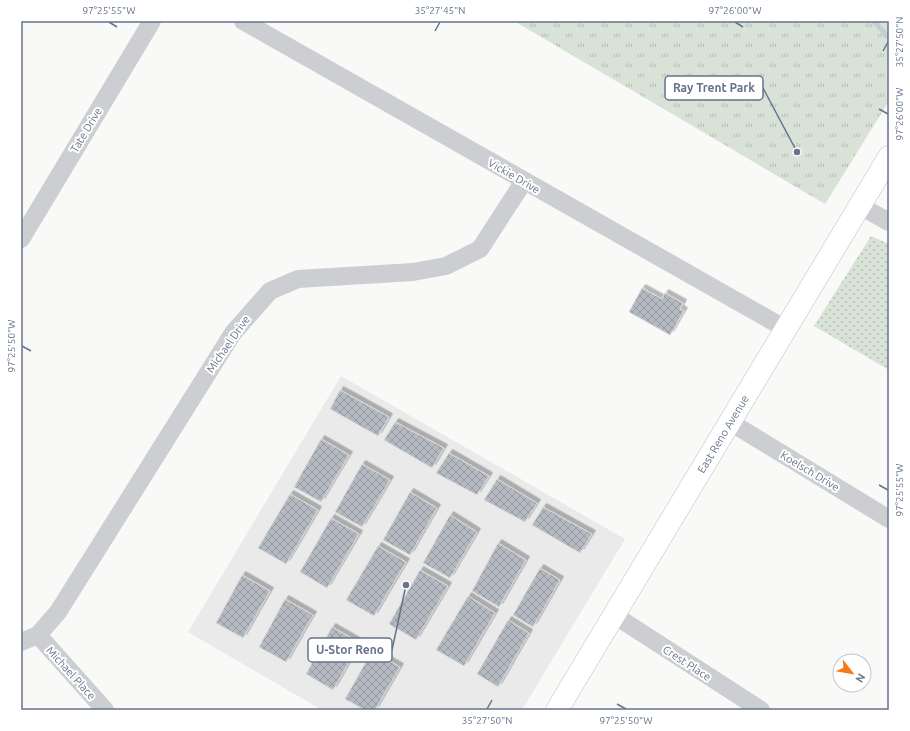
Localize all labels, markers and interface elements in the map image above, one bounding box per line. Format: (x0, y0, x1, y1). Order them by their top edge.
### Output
text: 97°25'55"W (83, 5, 135, 16)
text: 35°27'45"N (415, 5, 465, 16)
text: 97°26'00"W (709, 5, 761, 16)
text: 35°27'50"N (894, 17, 905, 67)
callout: Ray Trent Park (665, 76, 763, 100)
text: Ray Trent Park (673, 81, 755, 94)
text: 97°26'00"W (894, 88, 905, 140)
street label: Tate Drive (68, 105, 104, 155)
street label: Vickie Drive (486, 156, 542, 196)
street label: Michael Drive (204, 313, 252, 375)
text: 97°25'50"W (6, 320, 17, 372)
street label: East Reno Avenue (695, 393, 751, 475)
street label: Koelsch Drive (778, 449, 842, 493)
text: 97°25'55"W (894, 464, 905, 516)
callout: U-Stor Reno (308, 638, 392, 662)
text: U-Stor Reno (316, 643, 384, 656)
street label: Crest Place (661, 643, 713, 683)
street label: Michael Place (44, 644, 98, 702)
north arrow (832, 653, 872, 693)
text: N (853, 672, 868, 685)
text: 35°27'50"N (462, 715, 512, 726)
text: 97°25'50"W (600, 715, 652, 726)

